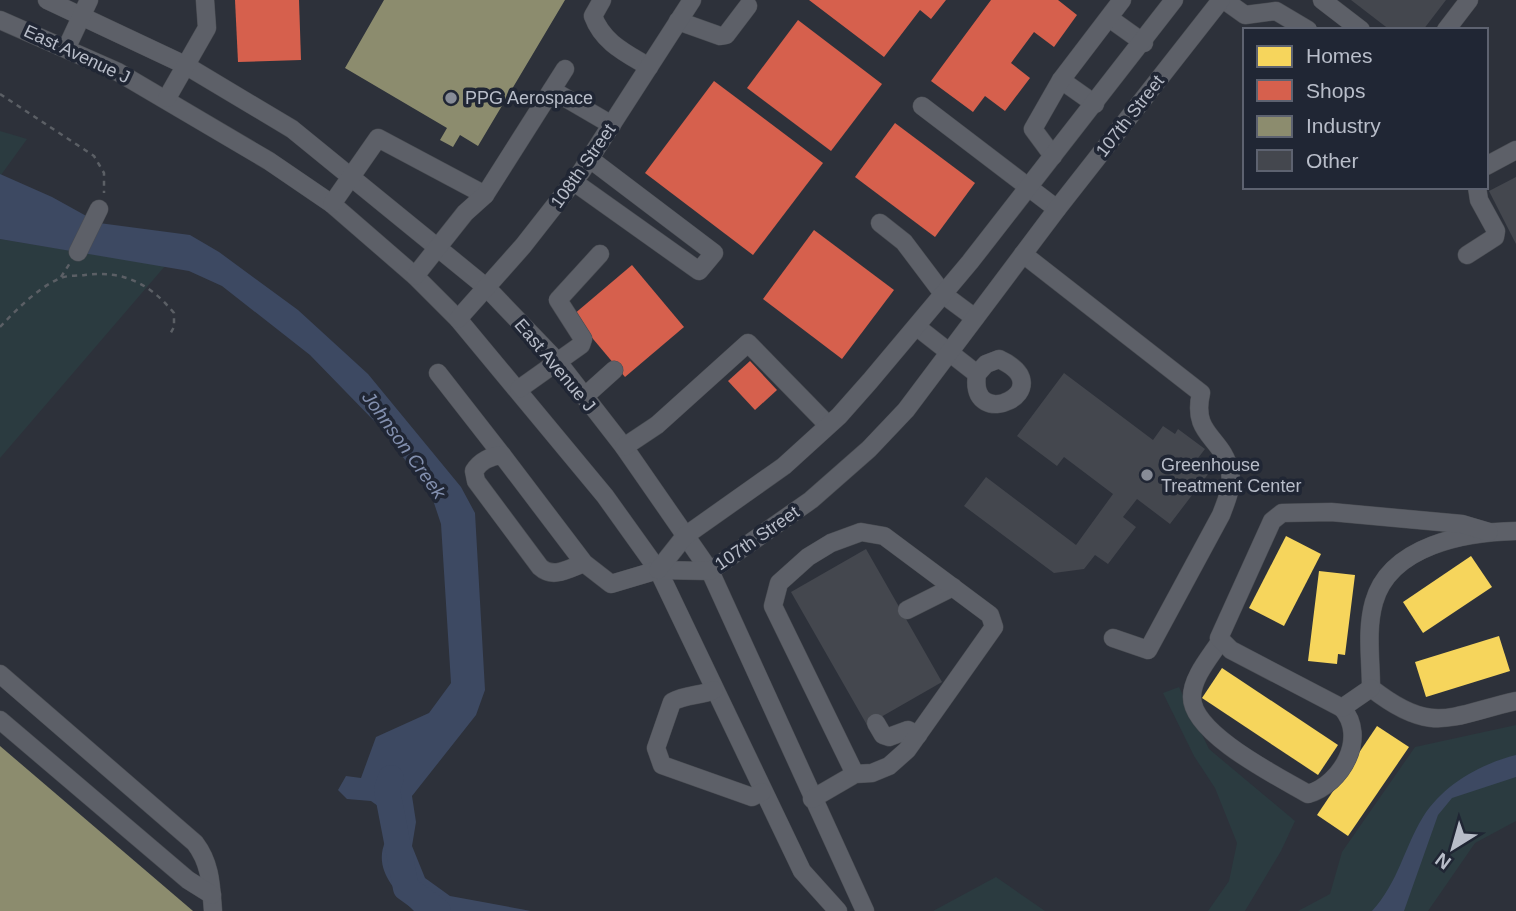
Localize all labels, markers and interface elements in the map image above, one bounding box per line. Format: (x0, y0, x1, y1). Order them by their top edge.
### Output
street label: East Avenue J (21, 21, 133, 87)
legend (1243, 28, 1488, 189)
text: Homes (1306, 44, 1373, 67)
street label: 107th Street (1092, 71, 1168, 161)
text: Shops (1306, 79, 1366, 102)
place label: PPG Aerospace (465, 88, 593, 108)
marker: PPG Aerospace (443, 90, 459, 106)
text: Industry (1306, 114, 1381, 137)
street label: 108th Street (547, 120, 619, 212)
text: Other (1306, 149, 1359, 172)
street label: East Avenue J (510, 315, 600, 415)
water label: Johnson Creek (357, 386, 451, 504)
place label: Greenhouse Treatment Center (1161, 455, 1301, 496)
marker: Greenhouse Treatment Center (1139, 467, 1155, 483)
street label: 107th Street (711, 502, 803, 574)
north arrow (1418, 813, 1488, 883)
text: N (1431, 849, 1455, 874)

